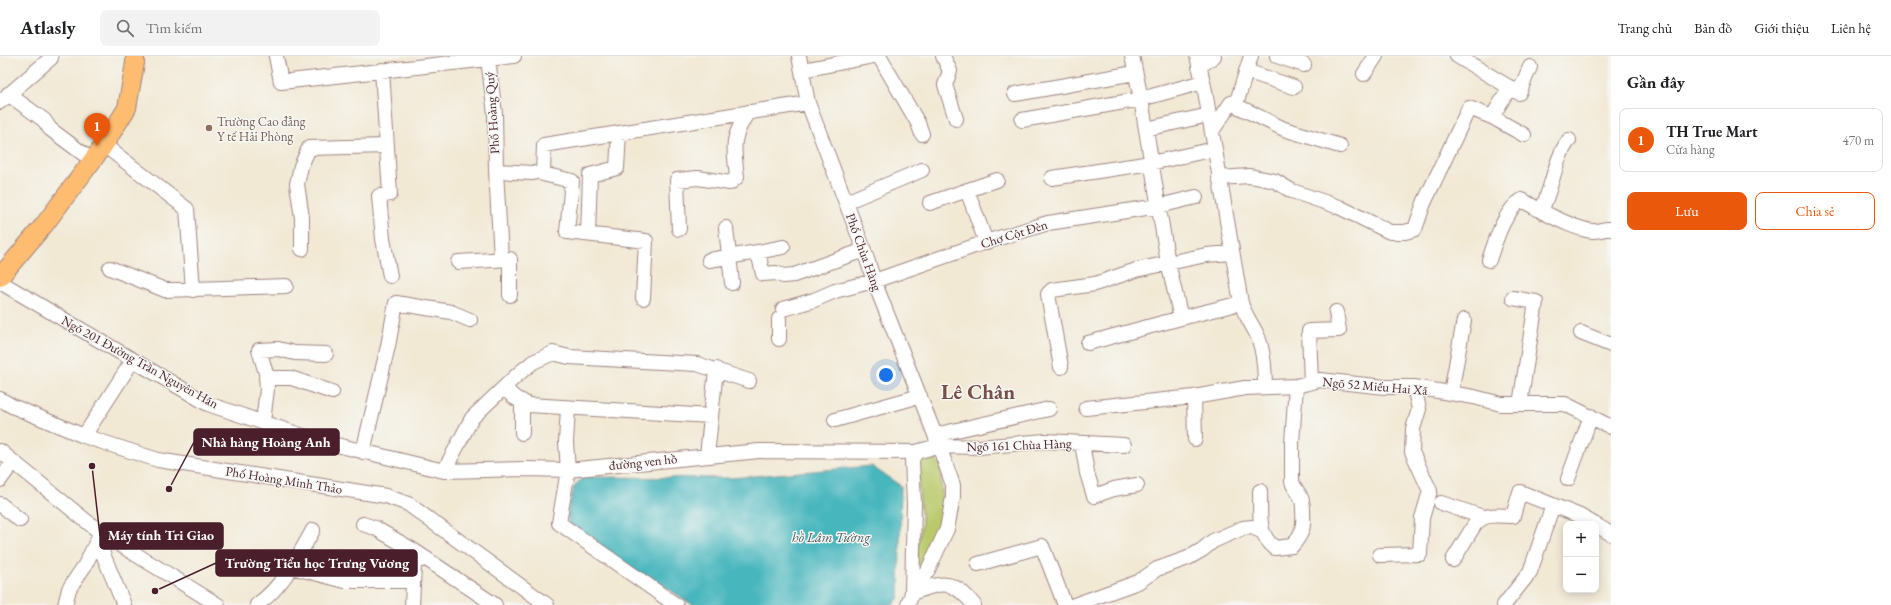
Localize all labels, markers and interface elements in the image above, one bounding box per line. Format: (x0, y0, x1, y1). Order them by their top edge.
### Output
search box (100, 10, 380, 46)
text: Atlasly (20, 15, 76, 40)
icon: search (114, 17, 136, 39)
text: Tìm kiếm (146, 18, 202, 37)
text: Trang chủ (1617, 19, 1672, 37)
text: Bản đồ (1694, 19, 1732, 37)
text: Giới thiệu (1754, 19, 1809, 37)
text: Liên hệ (1831, 19, 1871, 37)
street label: Phố Hoàng Quý (481, 71, 503, 155)
text: Gần đây (1627, 71, 1685, 93)
pin: 1 (84, 113, 110, 146)
place label: Trường Cao đẳng Y tế Hải Phòng (217, 113, 306, 145)
text: TH True Mart (1666, 122, 1758, 141)
marker: Trường Cao đẳng Y tế Hải Phòng (204, 123, 214, 133)
text: 1 (1638, 132, 1644, 149)
text: 470 m (1843, 132, 1874, 149)
text: Cửa hàng (1666, 141, 1715, 158)
button: Lưu (1627, 192, 1747, 230)
button: Chia sẻ (1755, 192, 1875, 230)
street label: Phố Chùa Hàng (842, 211, 886, 294)
street label: Chợ Cột Đèn (978, 216, 1050, 252)
street label: Ngõ 201 Đường Trần Nguyên Hãn (59, 312, 222, 412)
your location (876, 365, 896, 385)
street label: Ngõ 52 Miếu Hai Xã (1322, 373, 1429, 399)
district label: Lê Chân (941, 378, 1015, 405)
callout: Nhà hàng Hoàng Anh (194, 429, 339, 455)
text: Nhà hàng Hoàng Anh (201, 433, 331, 451)
street label: Ngõ 161 Chùa Hàng (966, 435, 1072, 455)
street label: đường ven hồ (608, 450, 678, 474)
street label: Phố Hoàng Minh Thảo (224, 462, 344, 498)
map controls (1563, 521, 1599, 593)
button: + (1563, 521, 1599, 557)
callout: Máy tính Tri Giao (100, 523, 223, 549)
text: Máy tính Tri Giao (108, 526, 214, 544)
water label: hồ Lâm Tường (792, 528, 871, 546)
callout: Trường Tiểu học Trưng Vương (216, 550, 417, 576)
text: Trường Tiểu học Trưng Vương (225, 554, 410, 572)
button: − (1563, 557, 1599, 593)

